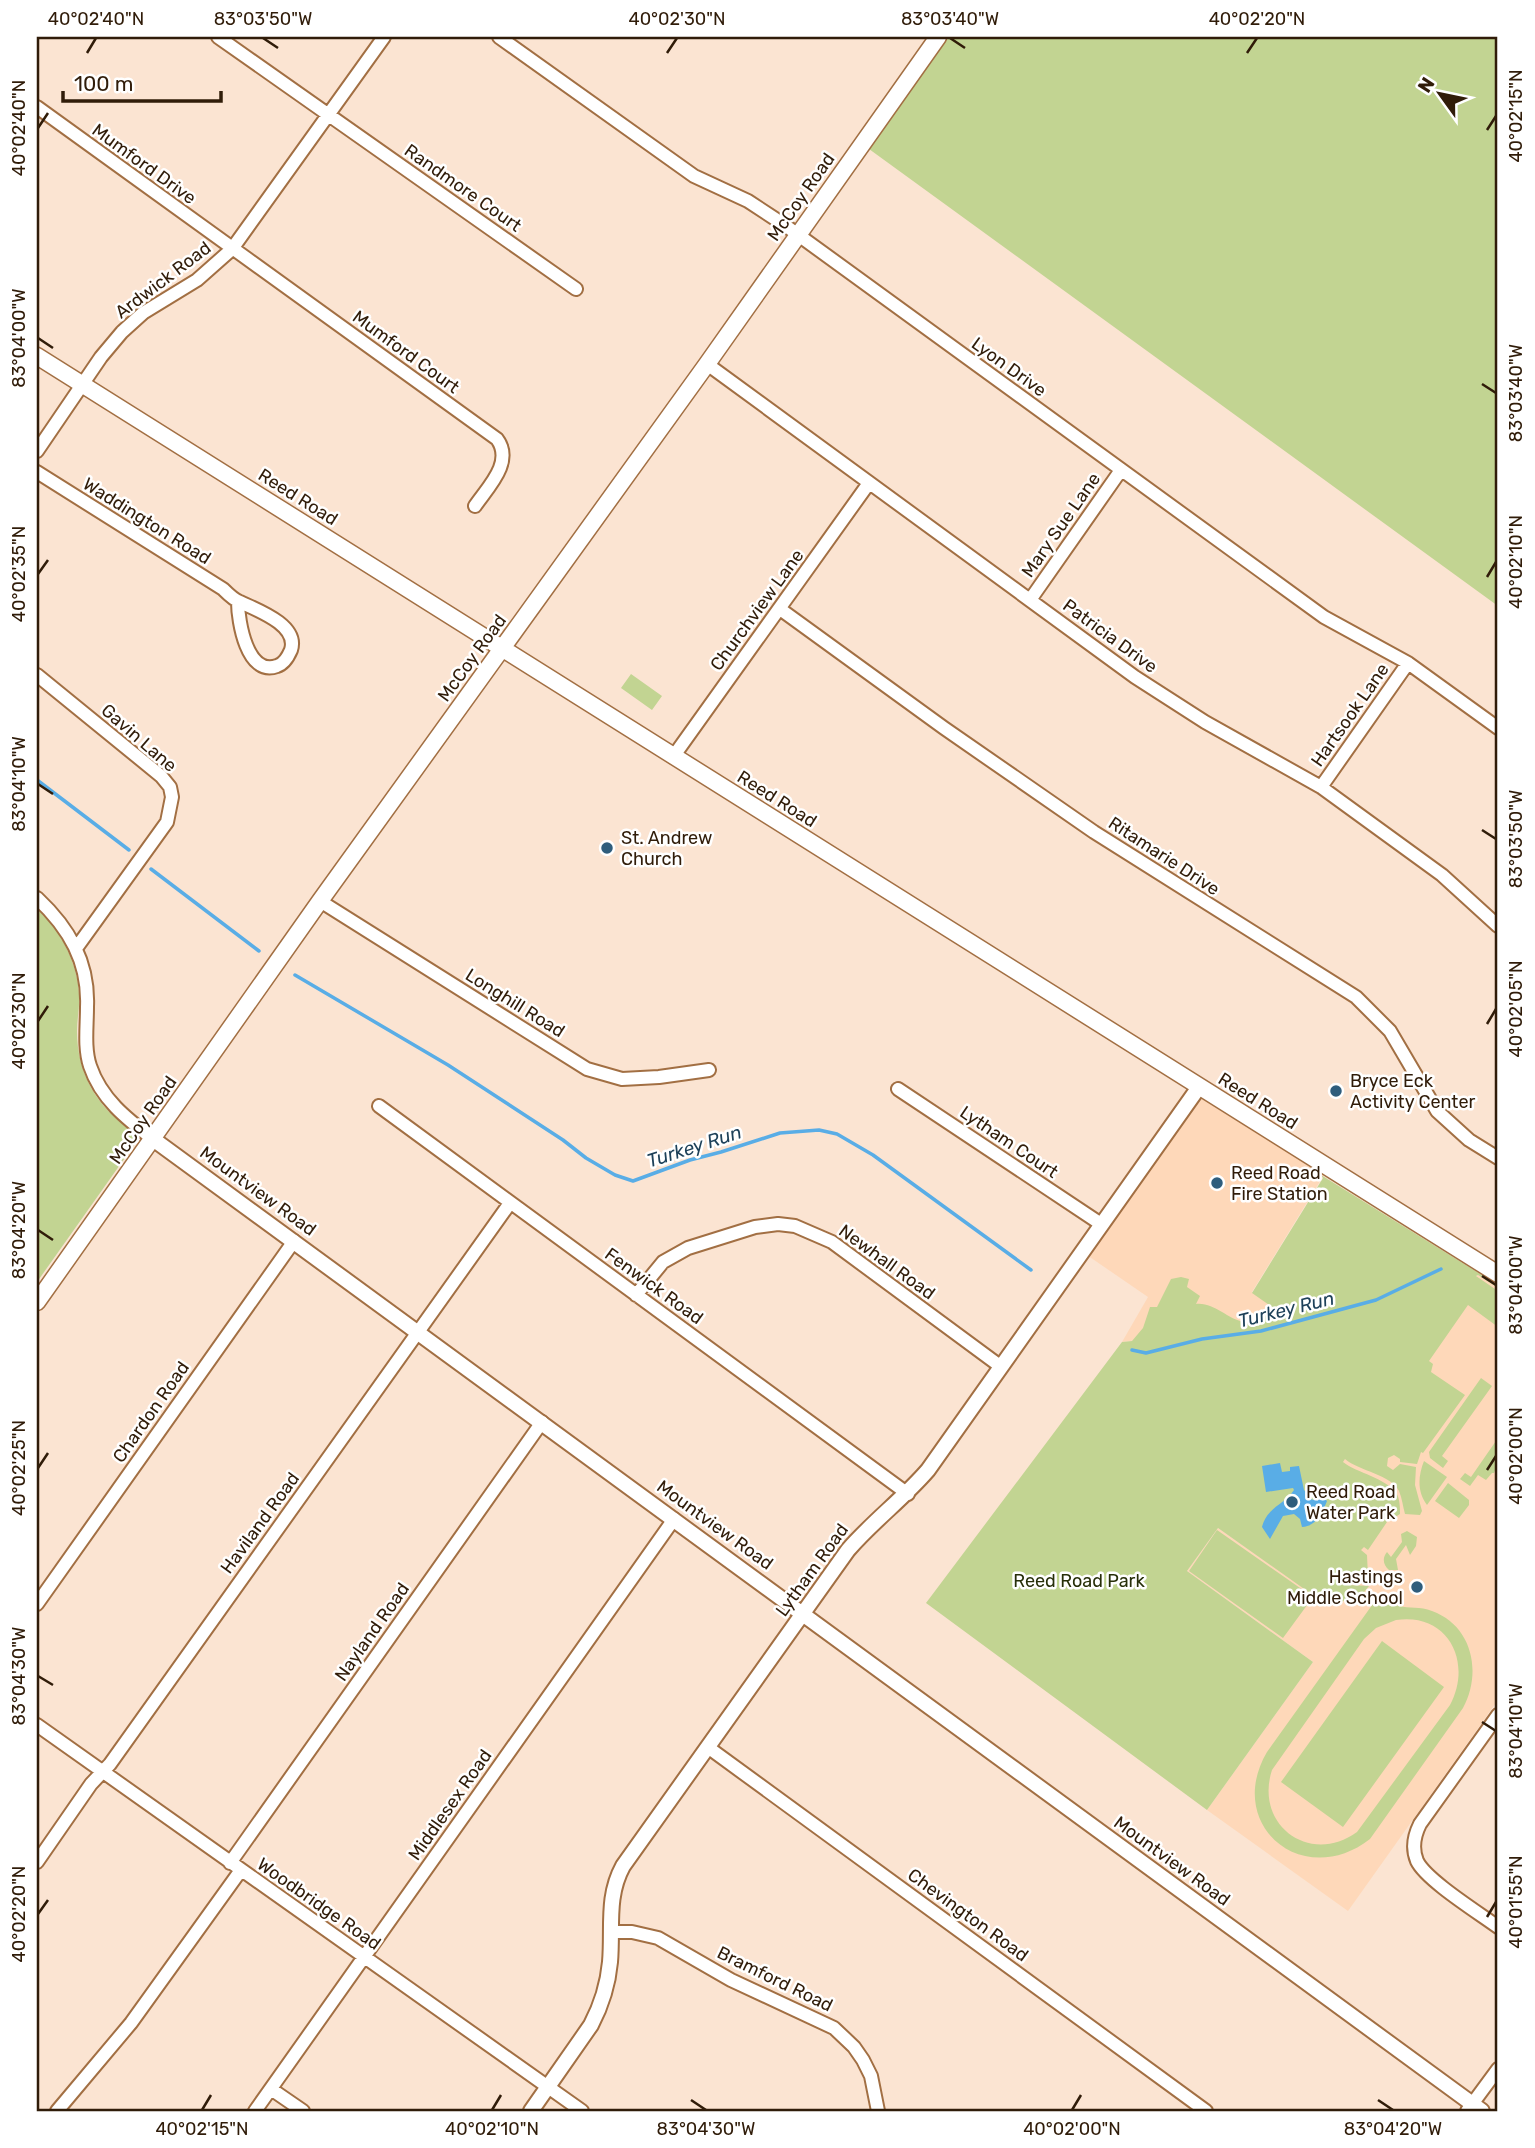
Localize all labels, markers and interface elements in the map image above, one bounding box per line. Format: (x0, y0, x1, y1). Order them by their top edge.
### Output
text: 40°02'40"N (48, 8, 144, 30)
text: 83°03'50"W (214, 8, 312, 30)
text: 40°02'30"N (628, 8, 726, 30)
text: 83°03'40"W (901, 8, 999, 30)
text: 40°02'20"N (1209, 8, 1305, 30)
scale bar (63, 60, 220, 104)
north arrow (1406, 60, 1476, 130)
text: 40°02'15"N (1505, 69, 1527, 163)
text: 100 m (74, 71, 133, 96)
text: N (1413, 73, 1440, 97)
text: 40°02'40"N (8, 80, 30, 176)
street label: Mumford Drive (88, 119, 200, 209)
street label: Randmore Court (400, 139, 526, 237)
street label: McCoy Road (763, 149, 839, 245)
street label: Ardwick Road (111, 237, 215, 323)
text: 83°04'00"W (8, 288, 30, 388)
street label: Mumford Court (348, 306, 464, 398)
street label: Lyon Drive (967, 333, 1051, 401)
text: 83°03'40"W (1505, 344, 1527, 442)
street label: Reed Road (254, 464, 342, 530)
street label: Mary Sue Lane (1017, 469, 1105, 581)
street label: Waddington Road (79, 473, 215, 569)
text: 40°02'10"N (1505, 515, 1527, 609)
text: 40°02'35"N (8, 526, 30, 622)
street label: Churchview Lane (706, 545, 808, 675)
street label: Patricia Drive (1058, 594, 1162, 678)
street label: McCoy Road (433, 610, 511, 706)
street label: Hartsook Lane (1306, 659, 1394, 771)
street label: Gavin Lane (97, 699, 181, 777)
text: 83°04'10"W (8, 736, 30, 832)
street label: Reed Road (733, 766, 821, 832)
text: 83°03'50"W (1505, 790, 1527, 888)
street label: Ritamarie Drive (1104, 812, 1224, 900)
place label: St. Andrew Church (621, 827, 712, 870)
marker: St. Andrew Church (599, 840, 615, 856)
text: 40°02'05"N (1505, 961, 1527, 1057)
street label: Longhill Road (461, 964, 569, 1042)
text: 40°02'30"N (8, 972, 30, 1070)
street label: Reed Road (1214, 1068, 1302, 1134)
place label: Bryce Eck Activity Center (1350, 1070, 1475, 1113)
street label: McCoy Road (105, 1072, 181, 1168)
marker: Bryce Eck Activity Center (1328, 1083, 1344, 1099)
street label: Lytham Court (956, 1101, 1062, 1183)
water label: Turkey Run (644, 1120, 744, 1173)
street label: Mountview Road (195, 1141, 321, 1241)
place label: Reed Road Fire Station (1231, 1162, 1328, 1205)
marker: Reed Road Fire Station (1209, 1175, 1225, 1191)
text: 83°04'20"W (8, 1181, 30, 1279)
street label: Newhall Road (835, 1220, 939, 1304)
text: 83°04'00"W (1505, 1235, 1527, 1335)
street label: Fenwick Road (601, 1243, 707, 1329)
water label: Turkey Run (1236, 1286, 1337, 1333)
street label: Chardon Road (108, 1357, 194, 1467)
text: 40°02'00"N (1505, 1407, 1527, 1505)
text: 40°02'25"N (8, 1420, 30, 1516)
street label: Haviland Road (216, 1468, 304, 1578)
street label: Mountview Road (652, 1475, 778, 1575)
place label: Reed Road Water Park (1306, 1481, 1396, 1524)
marker: Reed Road Water Park (1284, 1494, 1300, 1510)
street label: Lytham Road (771, 1519, 853, 1621)
place label: Hastings Middle School (1287, 1566, 1403, 1609)
park label: Reed Road Park (1013, 1570, 1145, 1592)
street label: Nayland Road (330, 1579, 414, 1685)
marker: Hastings Middle School (1409, 1579, 1425, 1595)
text: 83°04'30"W (8, 1627, 30, 1725)
text: 83°04'10"W (1505, 1683, 1527, 1779)
street label: Middlesex Road (404, 1745, 496, 1865)
street label: Mountview Road (1109, 1811, 1235, 1911)
street label: Woodbridge Road (253, 1853, 385, 1955)
text: 40°01'55"N (1505, 1855, 1527, 1949)
street label: Chevington Road (903, 1864, 1033, 1966)
text: 40°02'20"N (8, 1866, 30, 1962)
street label: Bramford Road (714, 1941, 836, 2017)
text: 40°02'15"N (155, 2118, 249, 2140)
text: 40°02'10"N (445, 2118, 539, 2140)
text: 83°04'30"W (657, 2118, 755, 2140)
text: 40°02'00"N (1023, 2118, 1121, 2140)
text: 83°04'20"W (1344, 2118, 1442, 2140)

